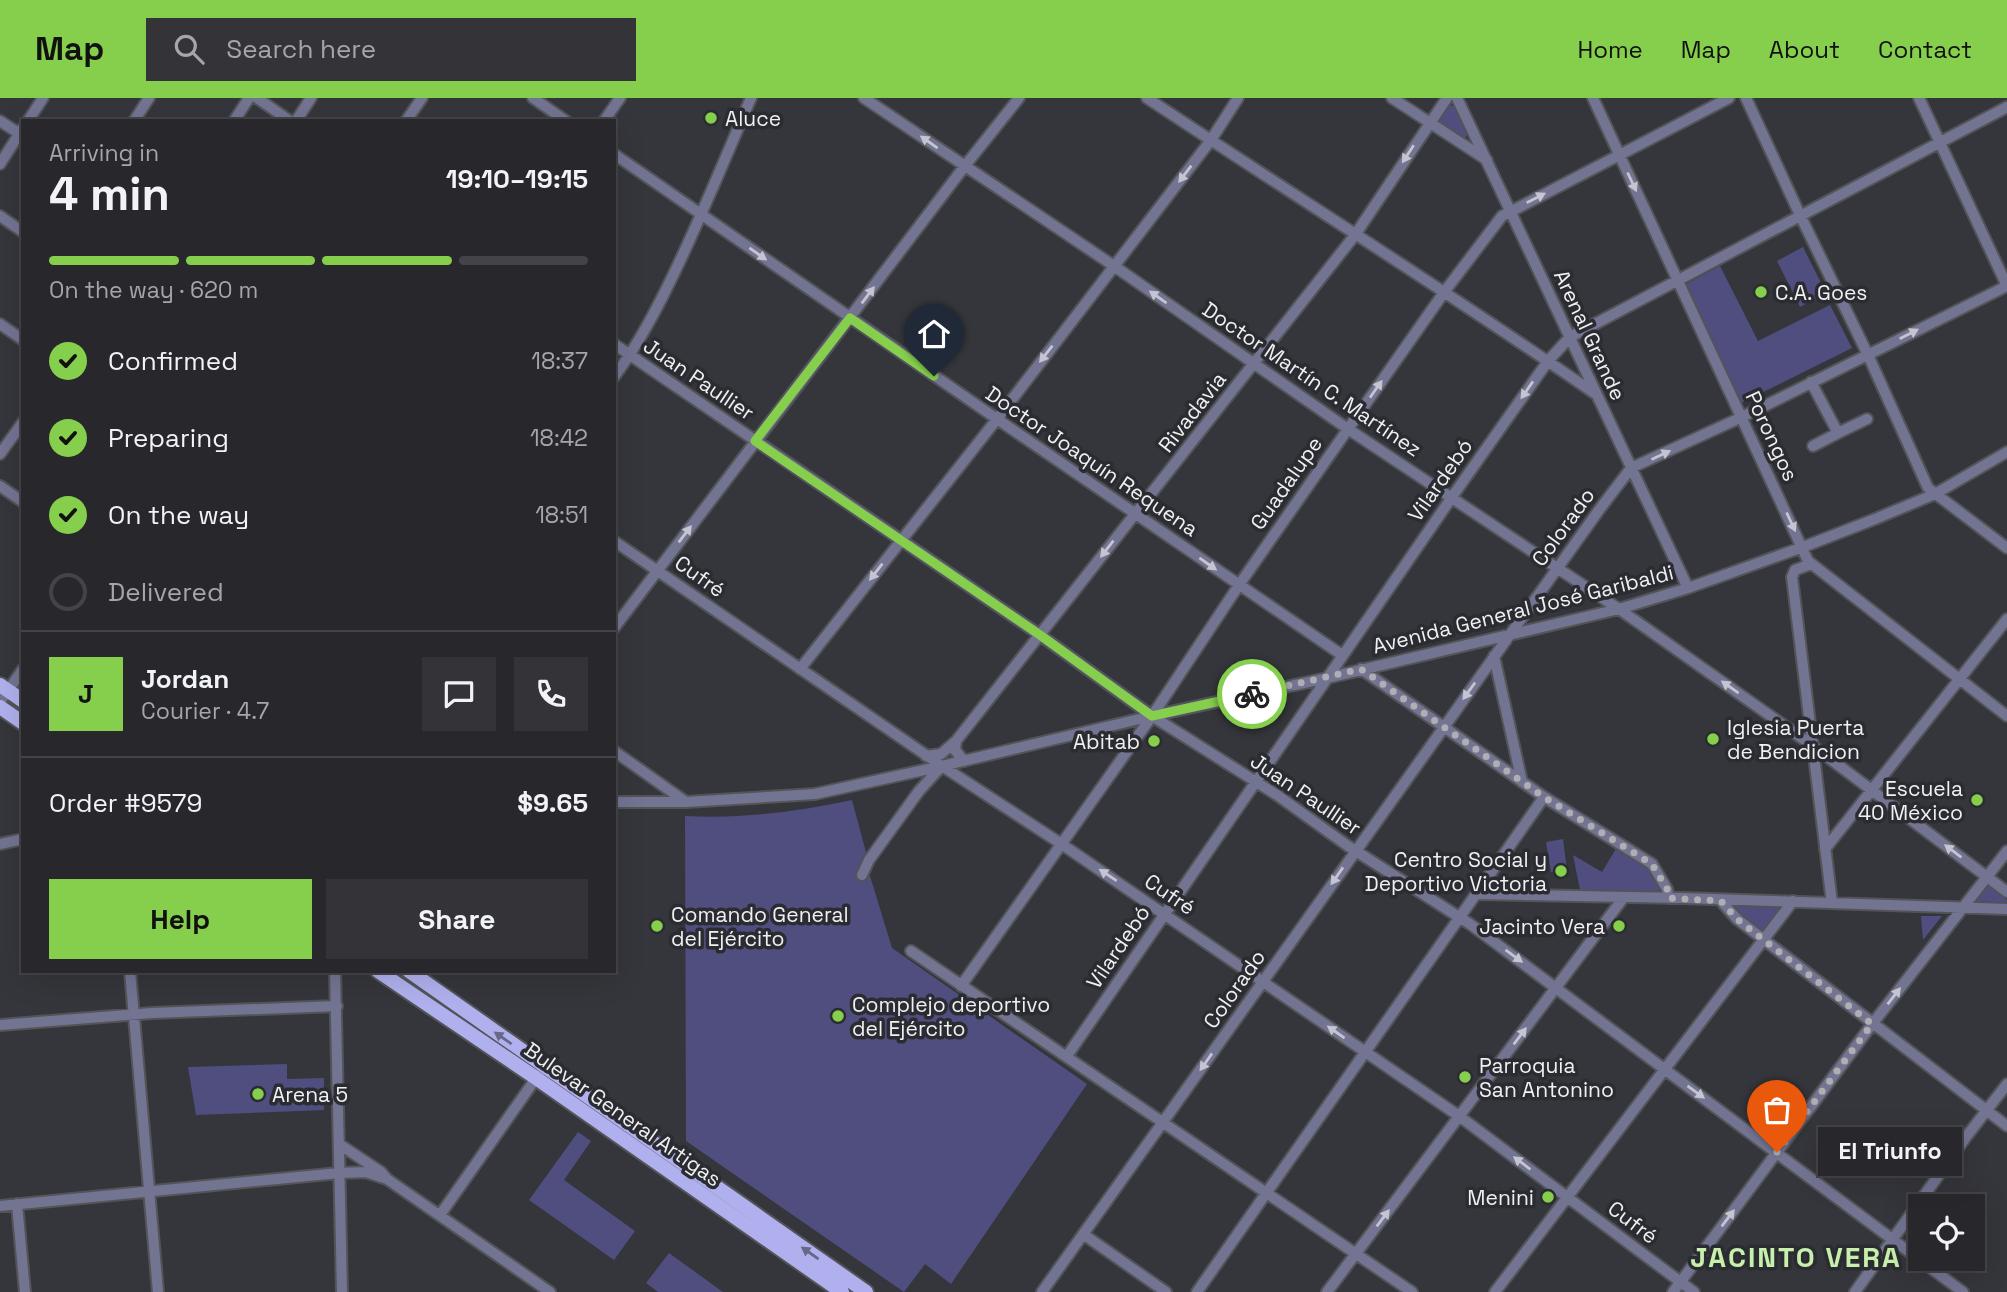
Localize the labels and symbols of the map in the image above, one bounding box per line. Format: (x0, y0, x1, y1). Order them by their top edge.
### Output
place label: Aluce (725, 105, 781, 132)
marker: Aluce (703, 110, 719, 126)
one-way arrow (920, 135, 938, 149)
one-way arrow (1402, 145, 1415, 164)
one-way arrow (1177, 164, 1192, 182)
one-way arrow (1627, 172, 1638, 192)
one-way arrow (1526, 192, 1546, 204)
one-way arrow (749, 247, 767, 261)
street label: Arenal Grande (1548, 265, 1632, 405)
place label: C.A. Goes (1775, 279, 1867, 306)
marker: C.A. Goes (1753, 284, 1769, 300)
one-way arrow (860, 286, 875, 304)
one-way arrow (1149, 290, 1167, 304)
street label: Doctor Martín C. Martínez (1197, 296, 1427, 462)
pin (904, 304, 964, 376)
one-way arrow (1899, 329, 1919, 340)
street label: Juan Paullier (638, 332, 760, 426)
one-way arrow (1040, 345, 1054, 363)
street label: Rivadavia (1152, 366, 1232, 458)
street label: Doctor Joaquín Requena (981, 380, 1203, 542)
one-way arrow (1369, 380, 1383, 398)
one-way arrow (1520, 381, 1534, 399)
street label: Porongos (1739, 387, 1805, 485)
street label: Guadalupe (1244, 431, 1328, 535)
street label: Vilardebó (1402, 433, 1478, 527)
one-way arrow (1650, 449, 1671, 460)
street label: Colorado (1525, 482, 1601, 572)
one-way arrow (1785, 511, 1796, 532)
one-way arrow (677, 525, 692, 543)
one-way arrow (1100, 540, 1115, 558)
street label: Cufré (669, 549, 731, 603)
one-way arrow (1199, 557, 1217, 571)
street label: Avenida General José Garibaldi (1370, 559, 1676, 659)
one-way arrow (868, 562, 883, 580)
courier (1217, 659, 1287, 729)
one-way arrow (1721, 680, 1739, 694)
one-way arrow (1462, 682, 1476, 700)
place label: Iglesia Puerta de Bendicion (1727, 714, 1864, 765)
place label: Abitab (1073, 728, 1140, 755)
marker: Iglesia Puerta de Bendicion (1705, 731, 1721, 747)
marker: Abitab (1146, 733, 1162, 749)
street label: Juan Paullier (1245, 747, 1367, 841)
place label: Escuela 40 México (1858, 775, 1963, 826)
marker: Escuela 40 México (1969, 792, 1985, 808)
one-way arrow (1944, 844, 1962, 858)
place label: Centro Social y Deportivo Victoria (1365, 846, 1547, 897)
marker: Centro Social y Deportivo Victoria (1553, 863, 1569, 879)
street label: Cufré (1139, 867, 1201, 921)
one-way arrow (1330, 867, 1344, 885)
one-way arrow (1098, 869, 1118, 882)
street label: Vilardebó (1080, 900, 1156, 994)
place label: Comando General del Ejército (671, 901, 849, 952)
place label: Jacinto Vera (1479, 913, 1605, 940)
marker: Comando General del Ejército (649, 918, 665, 934)
marker: Jacinto Vera (1611, 918, 1627, 934)
street label: Colorado (1197, 944, 1271, 1034)
one-way arrow (1505, 948, 1523, 962)
one-way arrow (1886, 988, 1901, 1006)
place label: Complejo deportivo del Ejército (852, 991, 1050, 1042)
marker: Complejo deportivo del Ejército (830, 1008, 846, 1024)
one-way arrow (1327, 1025, 1345, 1039)
one-way arrow (1512, 1028, 1527, 1046)
one-way arrow (494, 1031, 512, 1045)
street label: Bulevar General Artigas (519, 1036, 727, 1192)
place label: Parroquia San Antonino (1479, 1052, 1614, 1103)
one-way arrow (1199, 1053, 1213, 1071)
marker: Parroquia San Antonino (1457, 1069, 1473, 1085)
pin (1747, 1080, 1807, 1152)
place label: Arena 5 (272, 1081, 348, 1108)
one-way arrow (1687, 1084, 1705, 1098)
marker: Arena 5 (250, 1086, 266, 1102)
callout: El Triunfo (1819, 1128, 1963, 1176)
one-way arrow (1513, 1156, 1531, 1171)
place label: Menini (1467, 1184, 1534, 1211)
marker: Menini (1540, 1189, 1556, 1205)
street label: Cufré (1603, 1194, 1663, 1250)
one-way arrow (1721, 1208, 1735, 1227)
one-way arrow (1375, 1209, 1389, 1227)
district label: JACINTO VERA (1690, 1239, 1902, 1275)
one-way arrow (801, 1246, 819, 1260)

